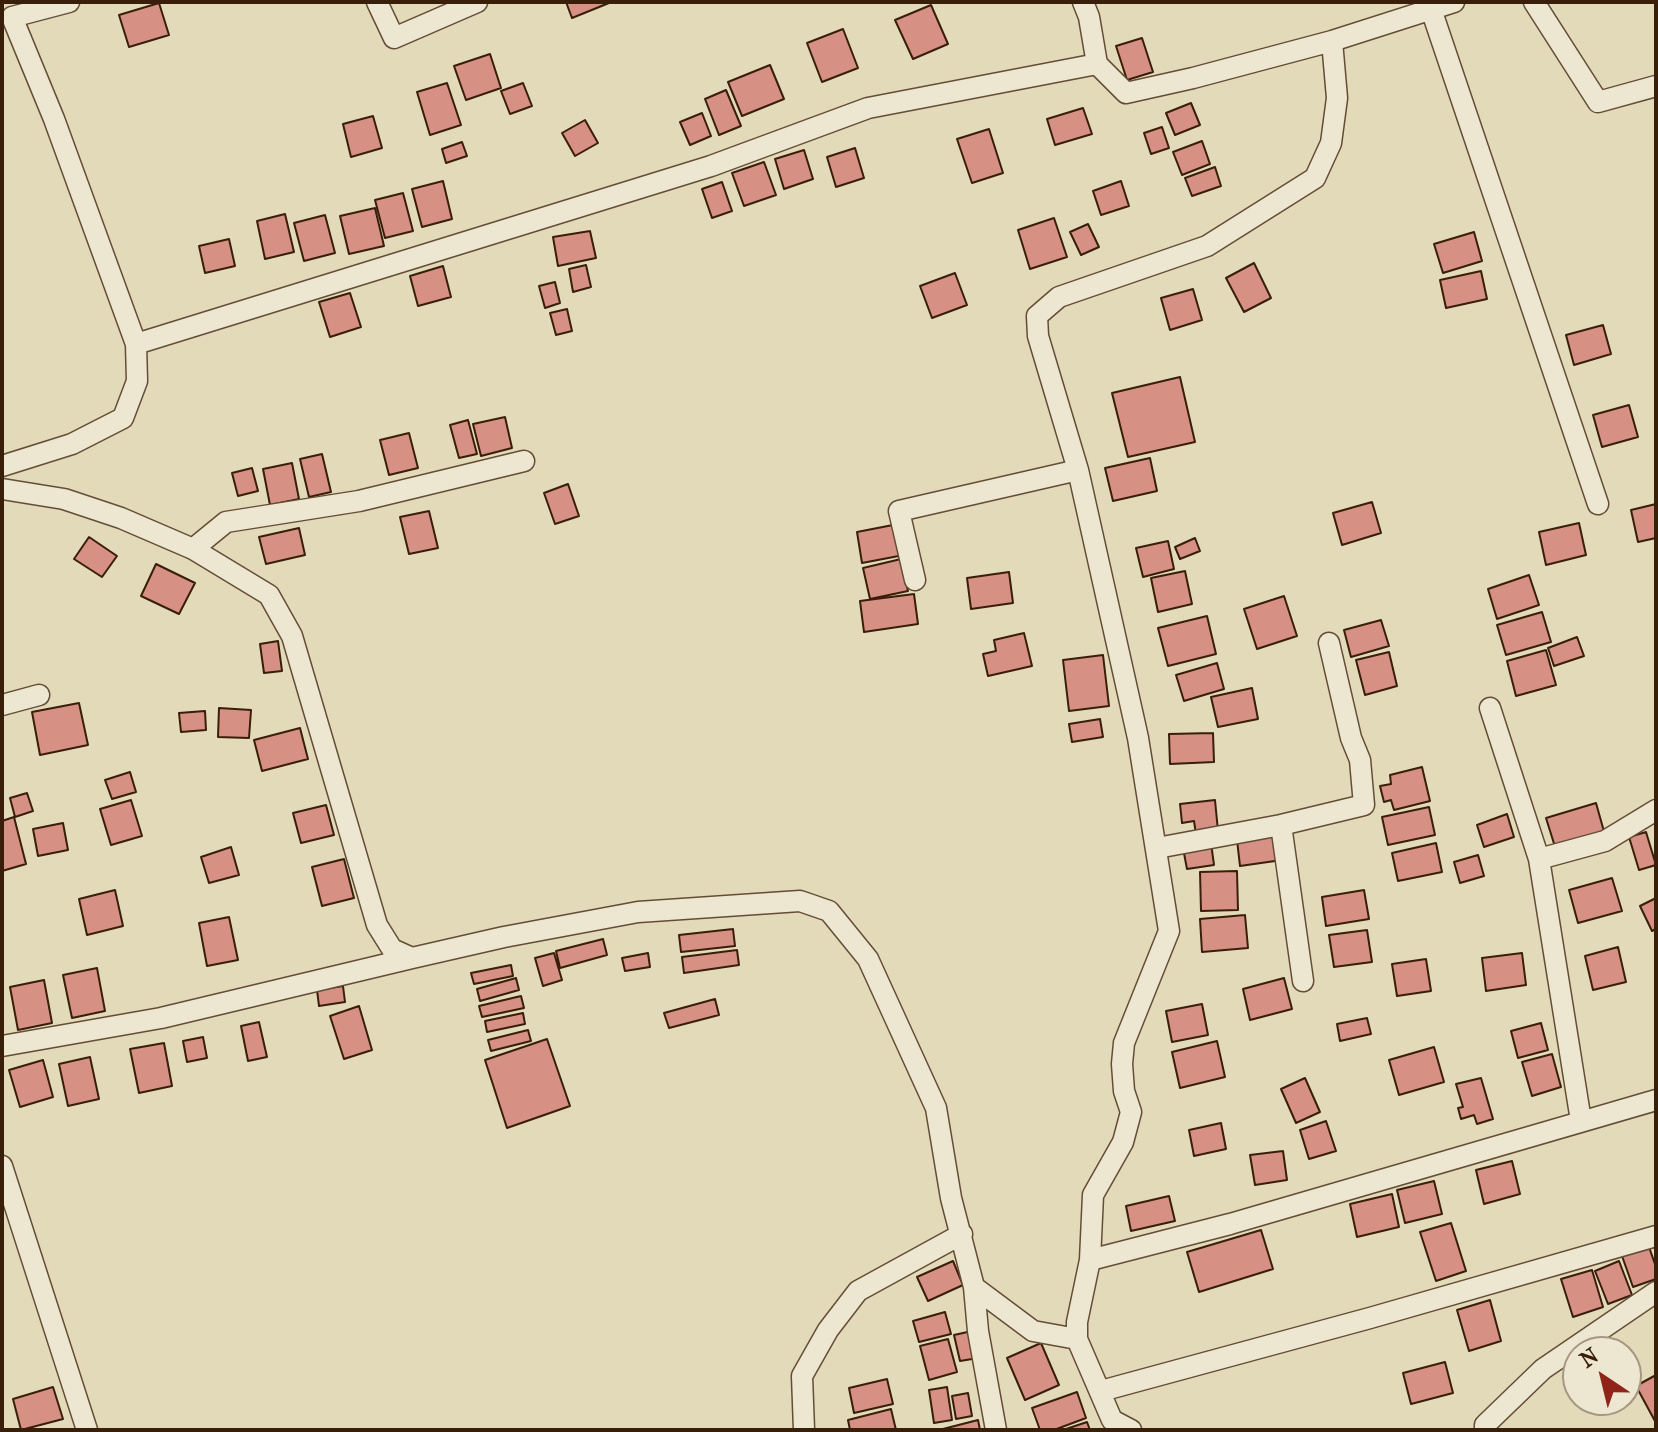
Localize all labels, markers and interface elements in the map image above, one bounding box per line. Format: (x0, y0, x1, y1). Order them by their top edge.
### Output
north arrow (1562, 1336, 1642, 1416)
text: N (1575, 1343, 1604, 1373)

